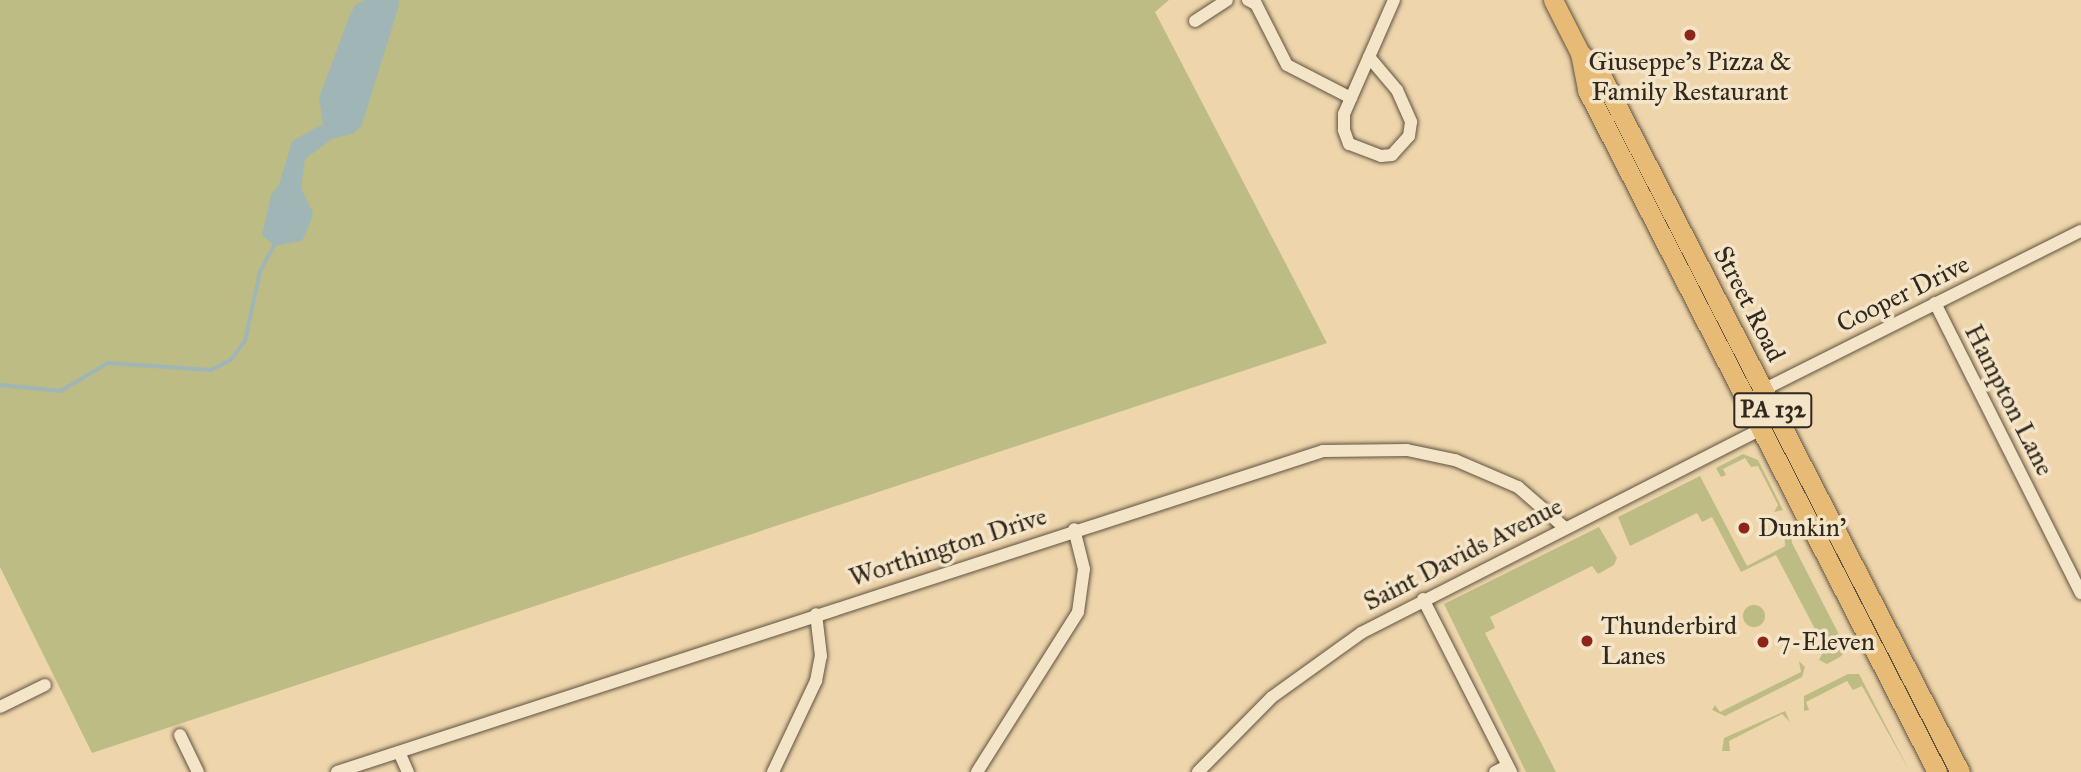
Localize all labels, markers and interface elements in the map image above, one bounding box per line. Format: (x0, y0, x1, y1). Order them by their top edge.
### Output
marker: Giuseppe's Pizza & Family Restaurant (1682, 27, 1698, 43)
place label: Giuseppe's Pizza & Family Restaurant (1588, 46, 1792, 108)
street label: Street Road (1707, 241, 1791, 367)
street label: Cooper Drive (1832, 248, 1974, 340)
street label: Hampton Lane (1958, 319, 2060, 481)
road number: PA 132 (1733, 390, 1813, 430)
street label: Saint Davids Avenue (1358, 490, 1568, 618)
street label: Worthington Drive (845, 500, 1051, 594)
place label: Dunkin' (1758, 512, 1846, 544)
marker: Dunkin' (1736, 520, 1752, 536)
place label: Thunderbird Lanes (1601, 610, 1737, 672)
place label: 7-Eleven (1777, 626, 1875, 658)
marker: Thunderbird Lanes (1579, 633, 1595, 649)
marker: 7-Eleven (1755, 634, 1771, 650)

